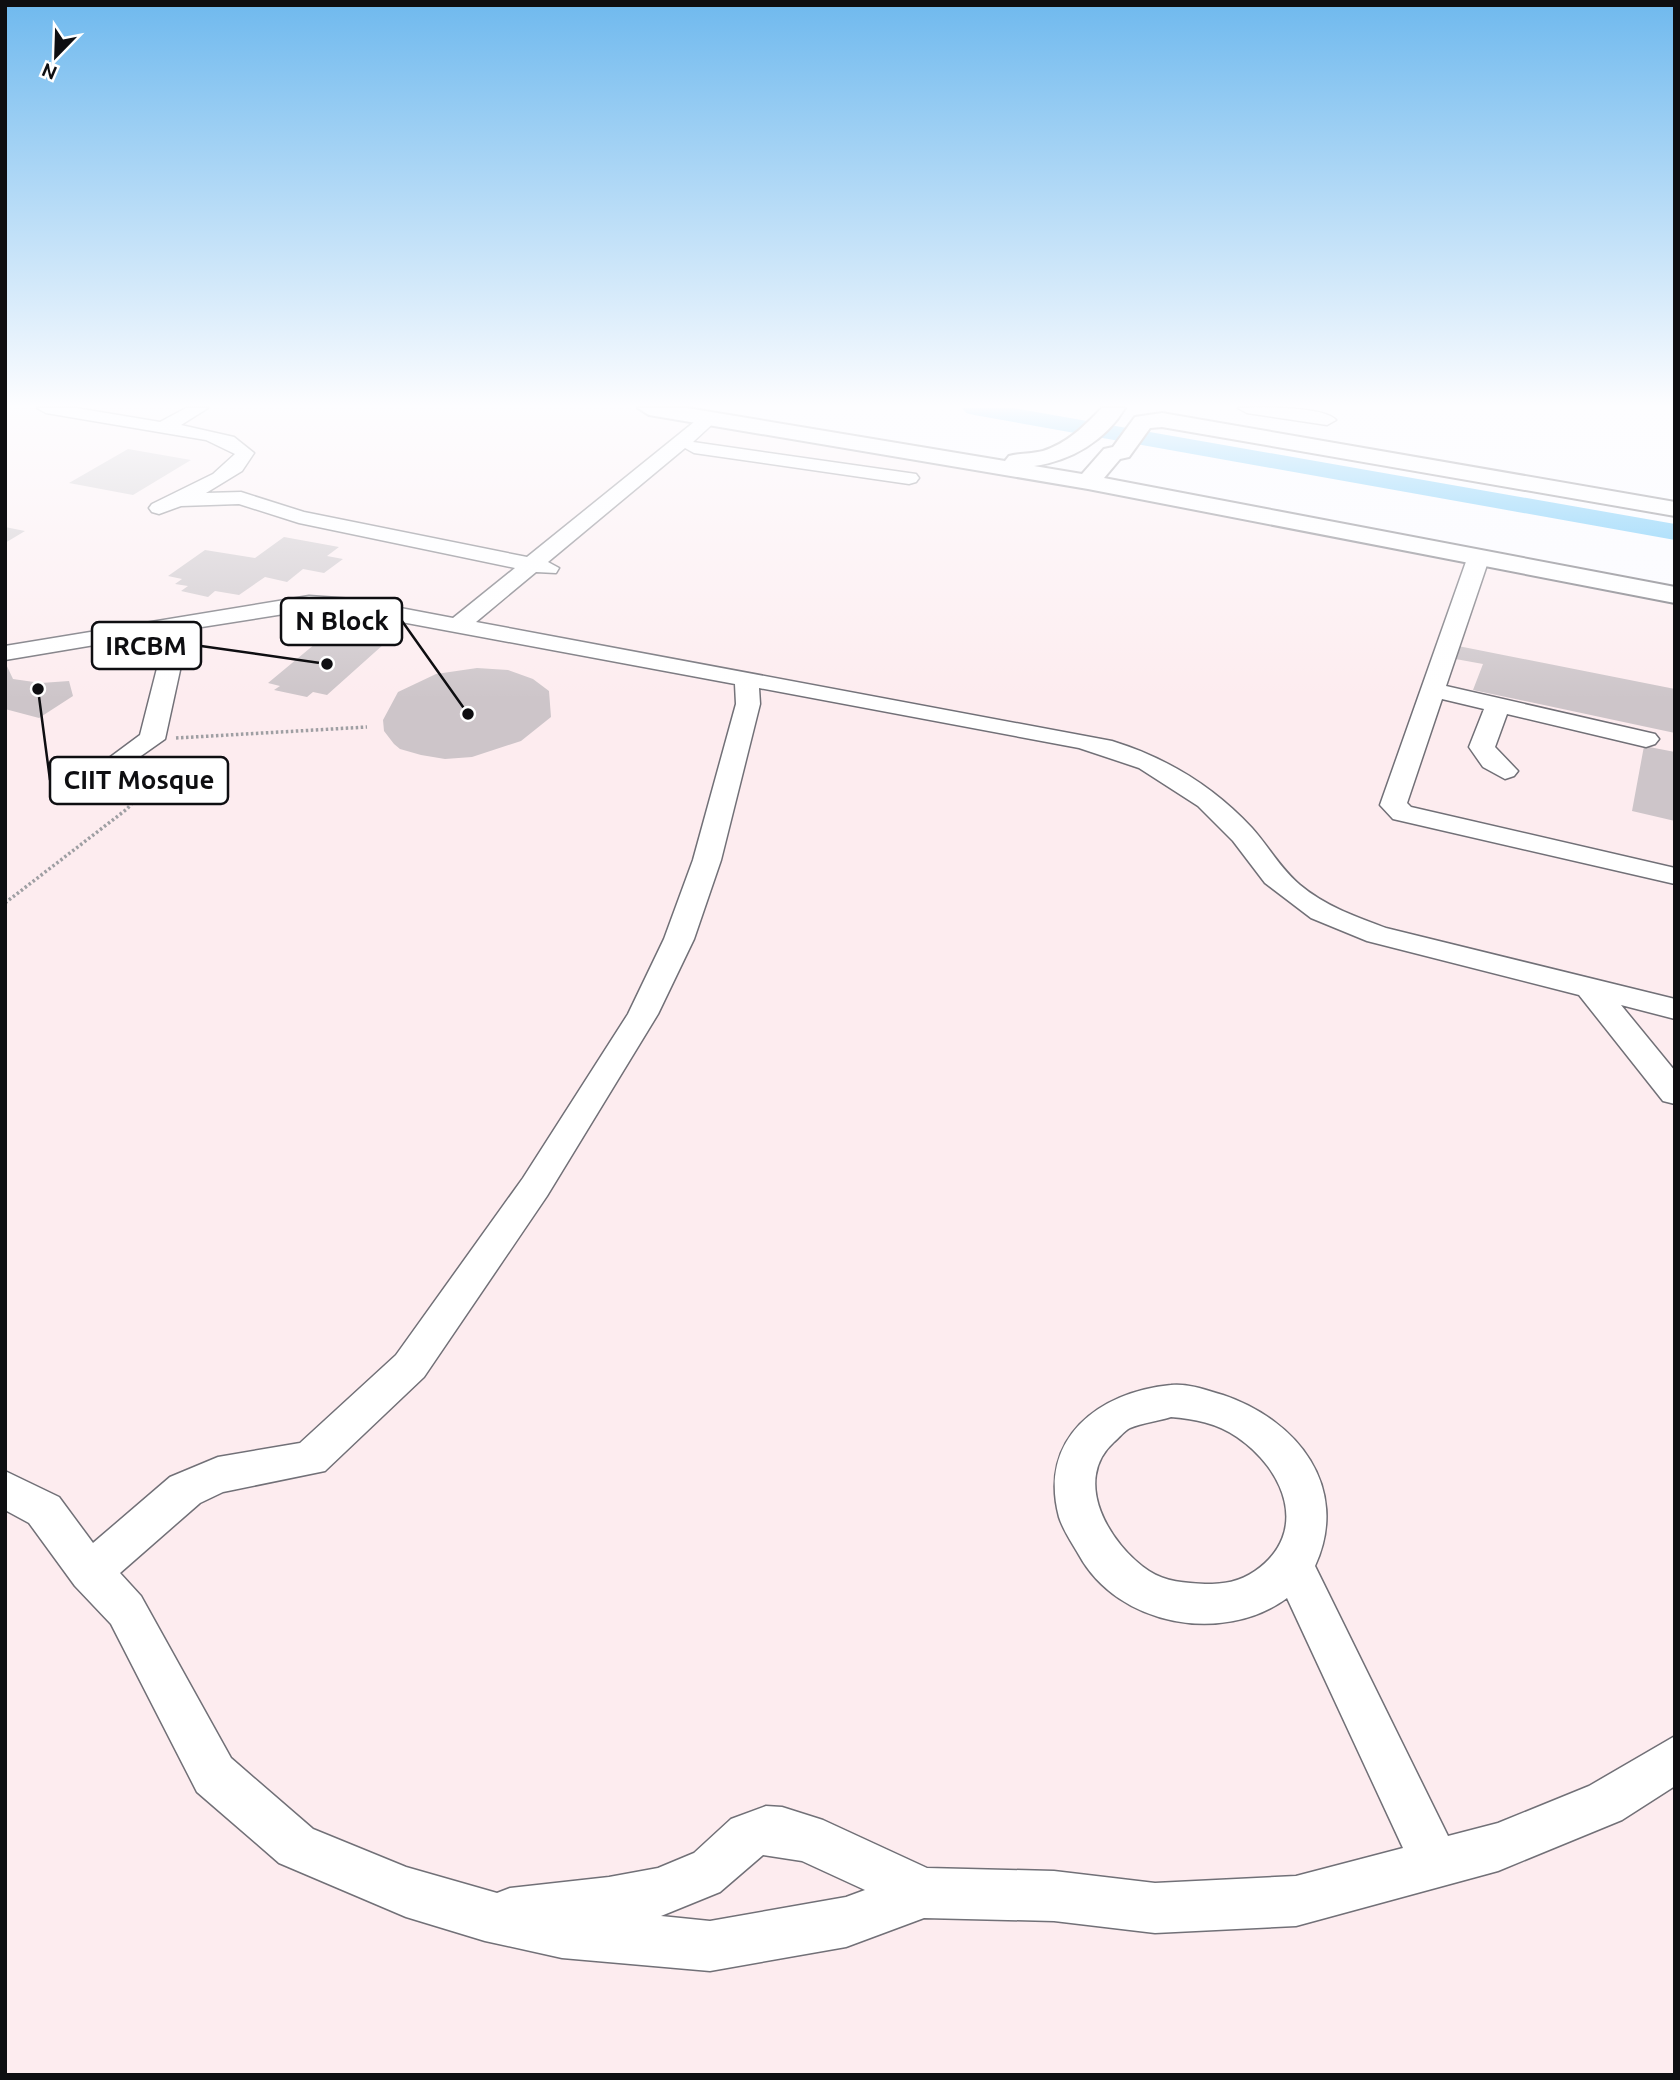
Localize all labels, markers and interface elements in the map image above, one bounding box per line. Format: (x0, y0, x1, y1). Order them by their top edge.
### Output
north arrow (21, 21, 91, 91)
text: N (39, 59, 60, 85)
callout: N Block (281, 598, 402, 645)
text: N Block (295, 606, 389, 635)
callout: IRCBM (92, 622, 201, 669)
text: IRCBM (105, 631, 187, 660)
callout: CIIT Mosque (50, 757, 228, 804)
text: CIIT Mosque (64, 765, 214, 794)

